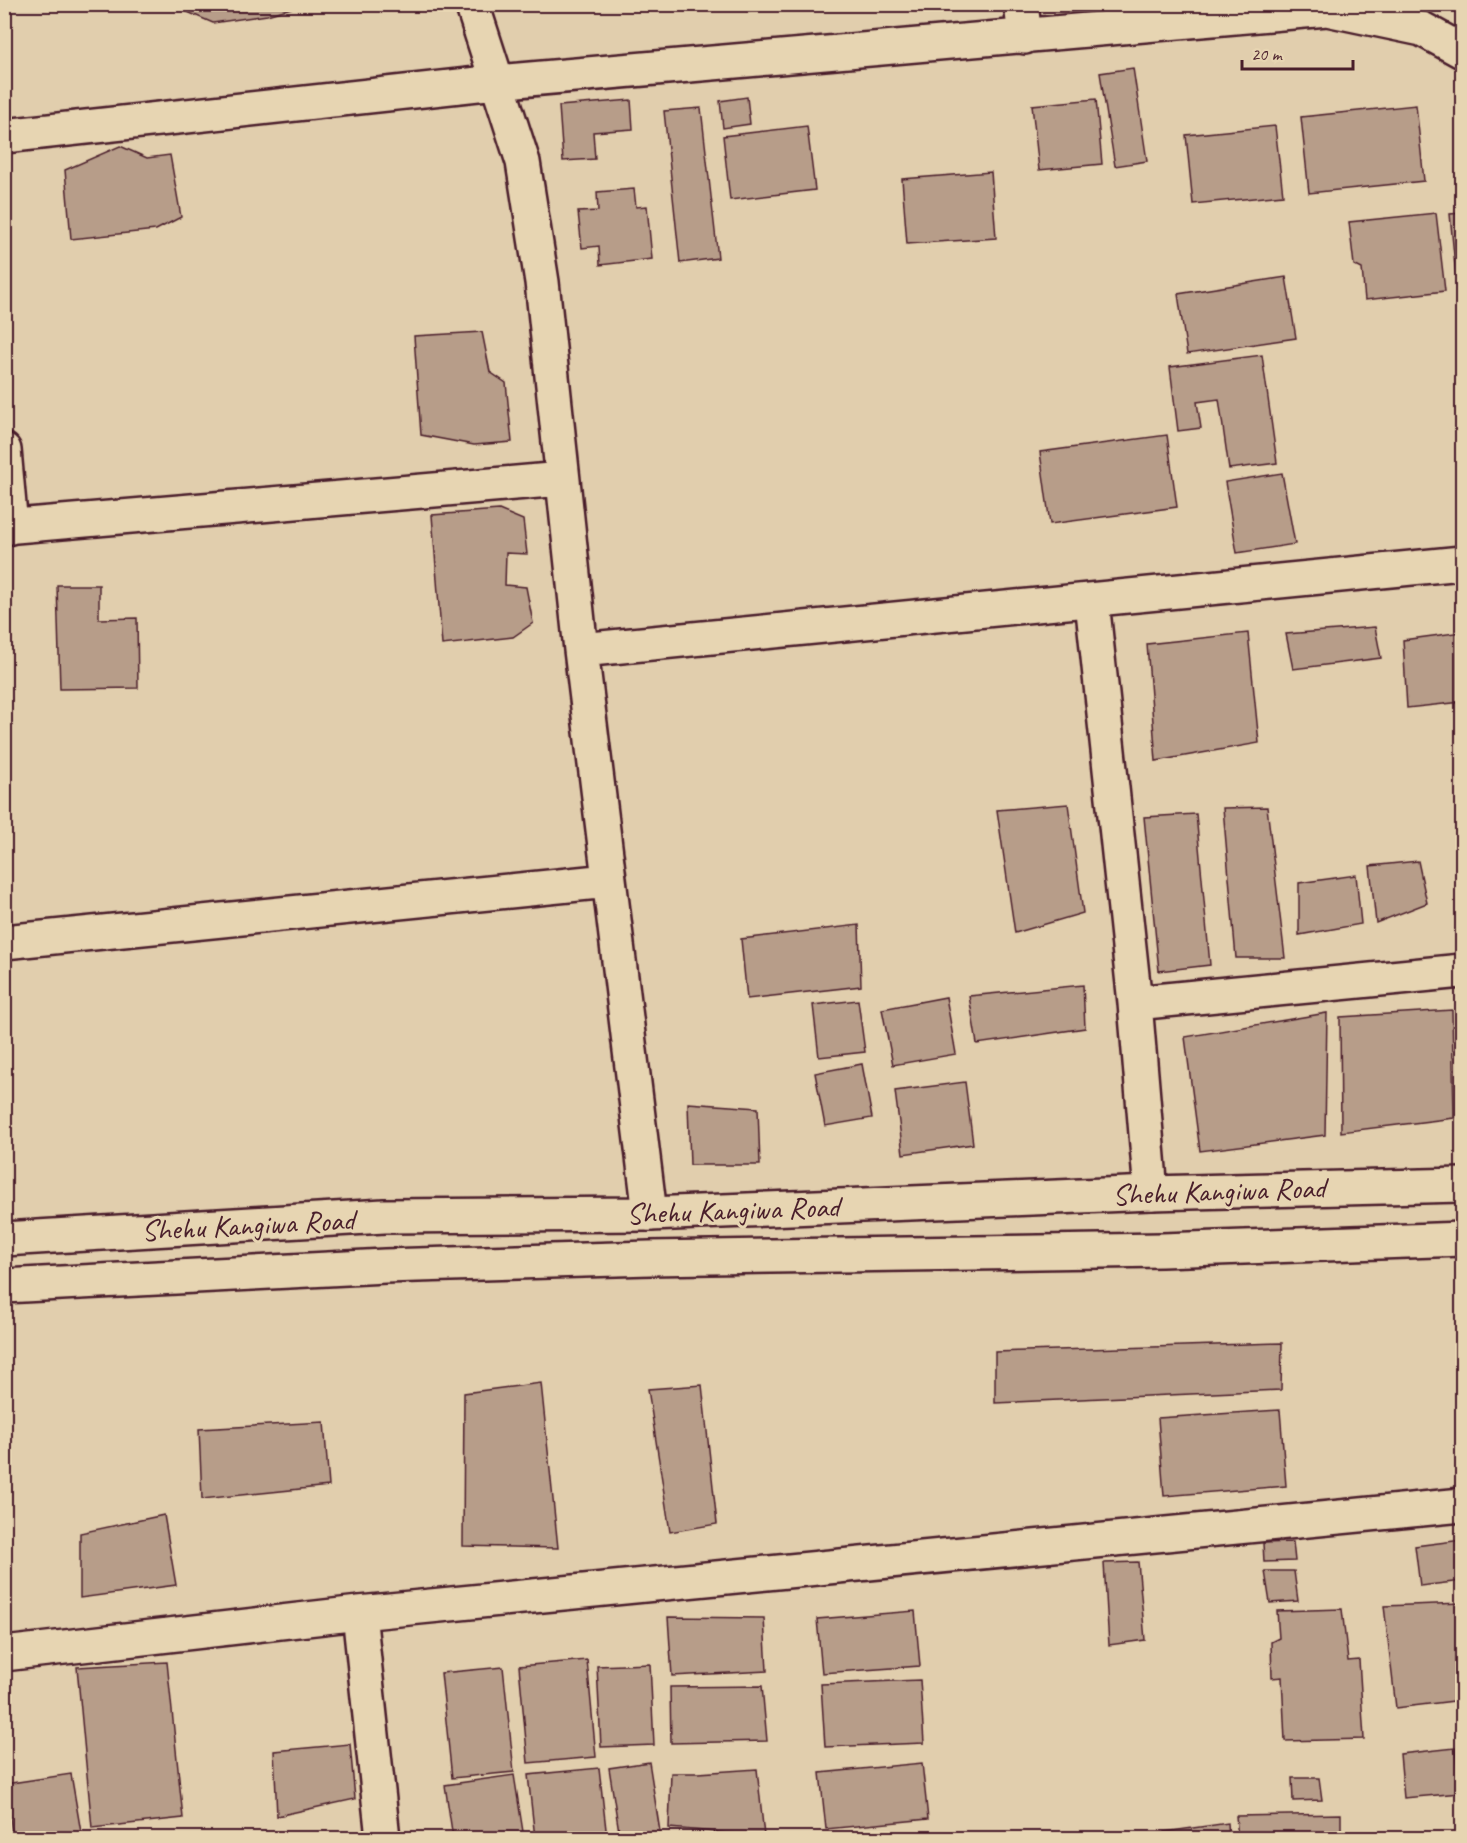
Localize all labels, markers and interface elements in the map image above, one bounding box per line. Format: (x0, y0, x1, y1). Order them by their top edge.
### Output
scale bar (1242, 33, 1353, 71)
text: 20 m (1251, 43, 1284, 65)
street label: Shehu Kangiwa Road (1112, 1168, 1330, 1214)
street label: Shehu Kangiwa Road (626, 1187, 844, 1233)
street label: Shehu Kangiwa Road (141, 1200, 360, 1250)

